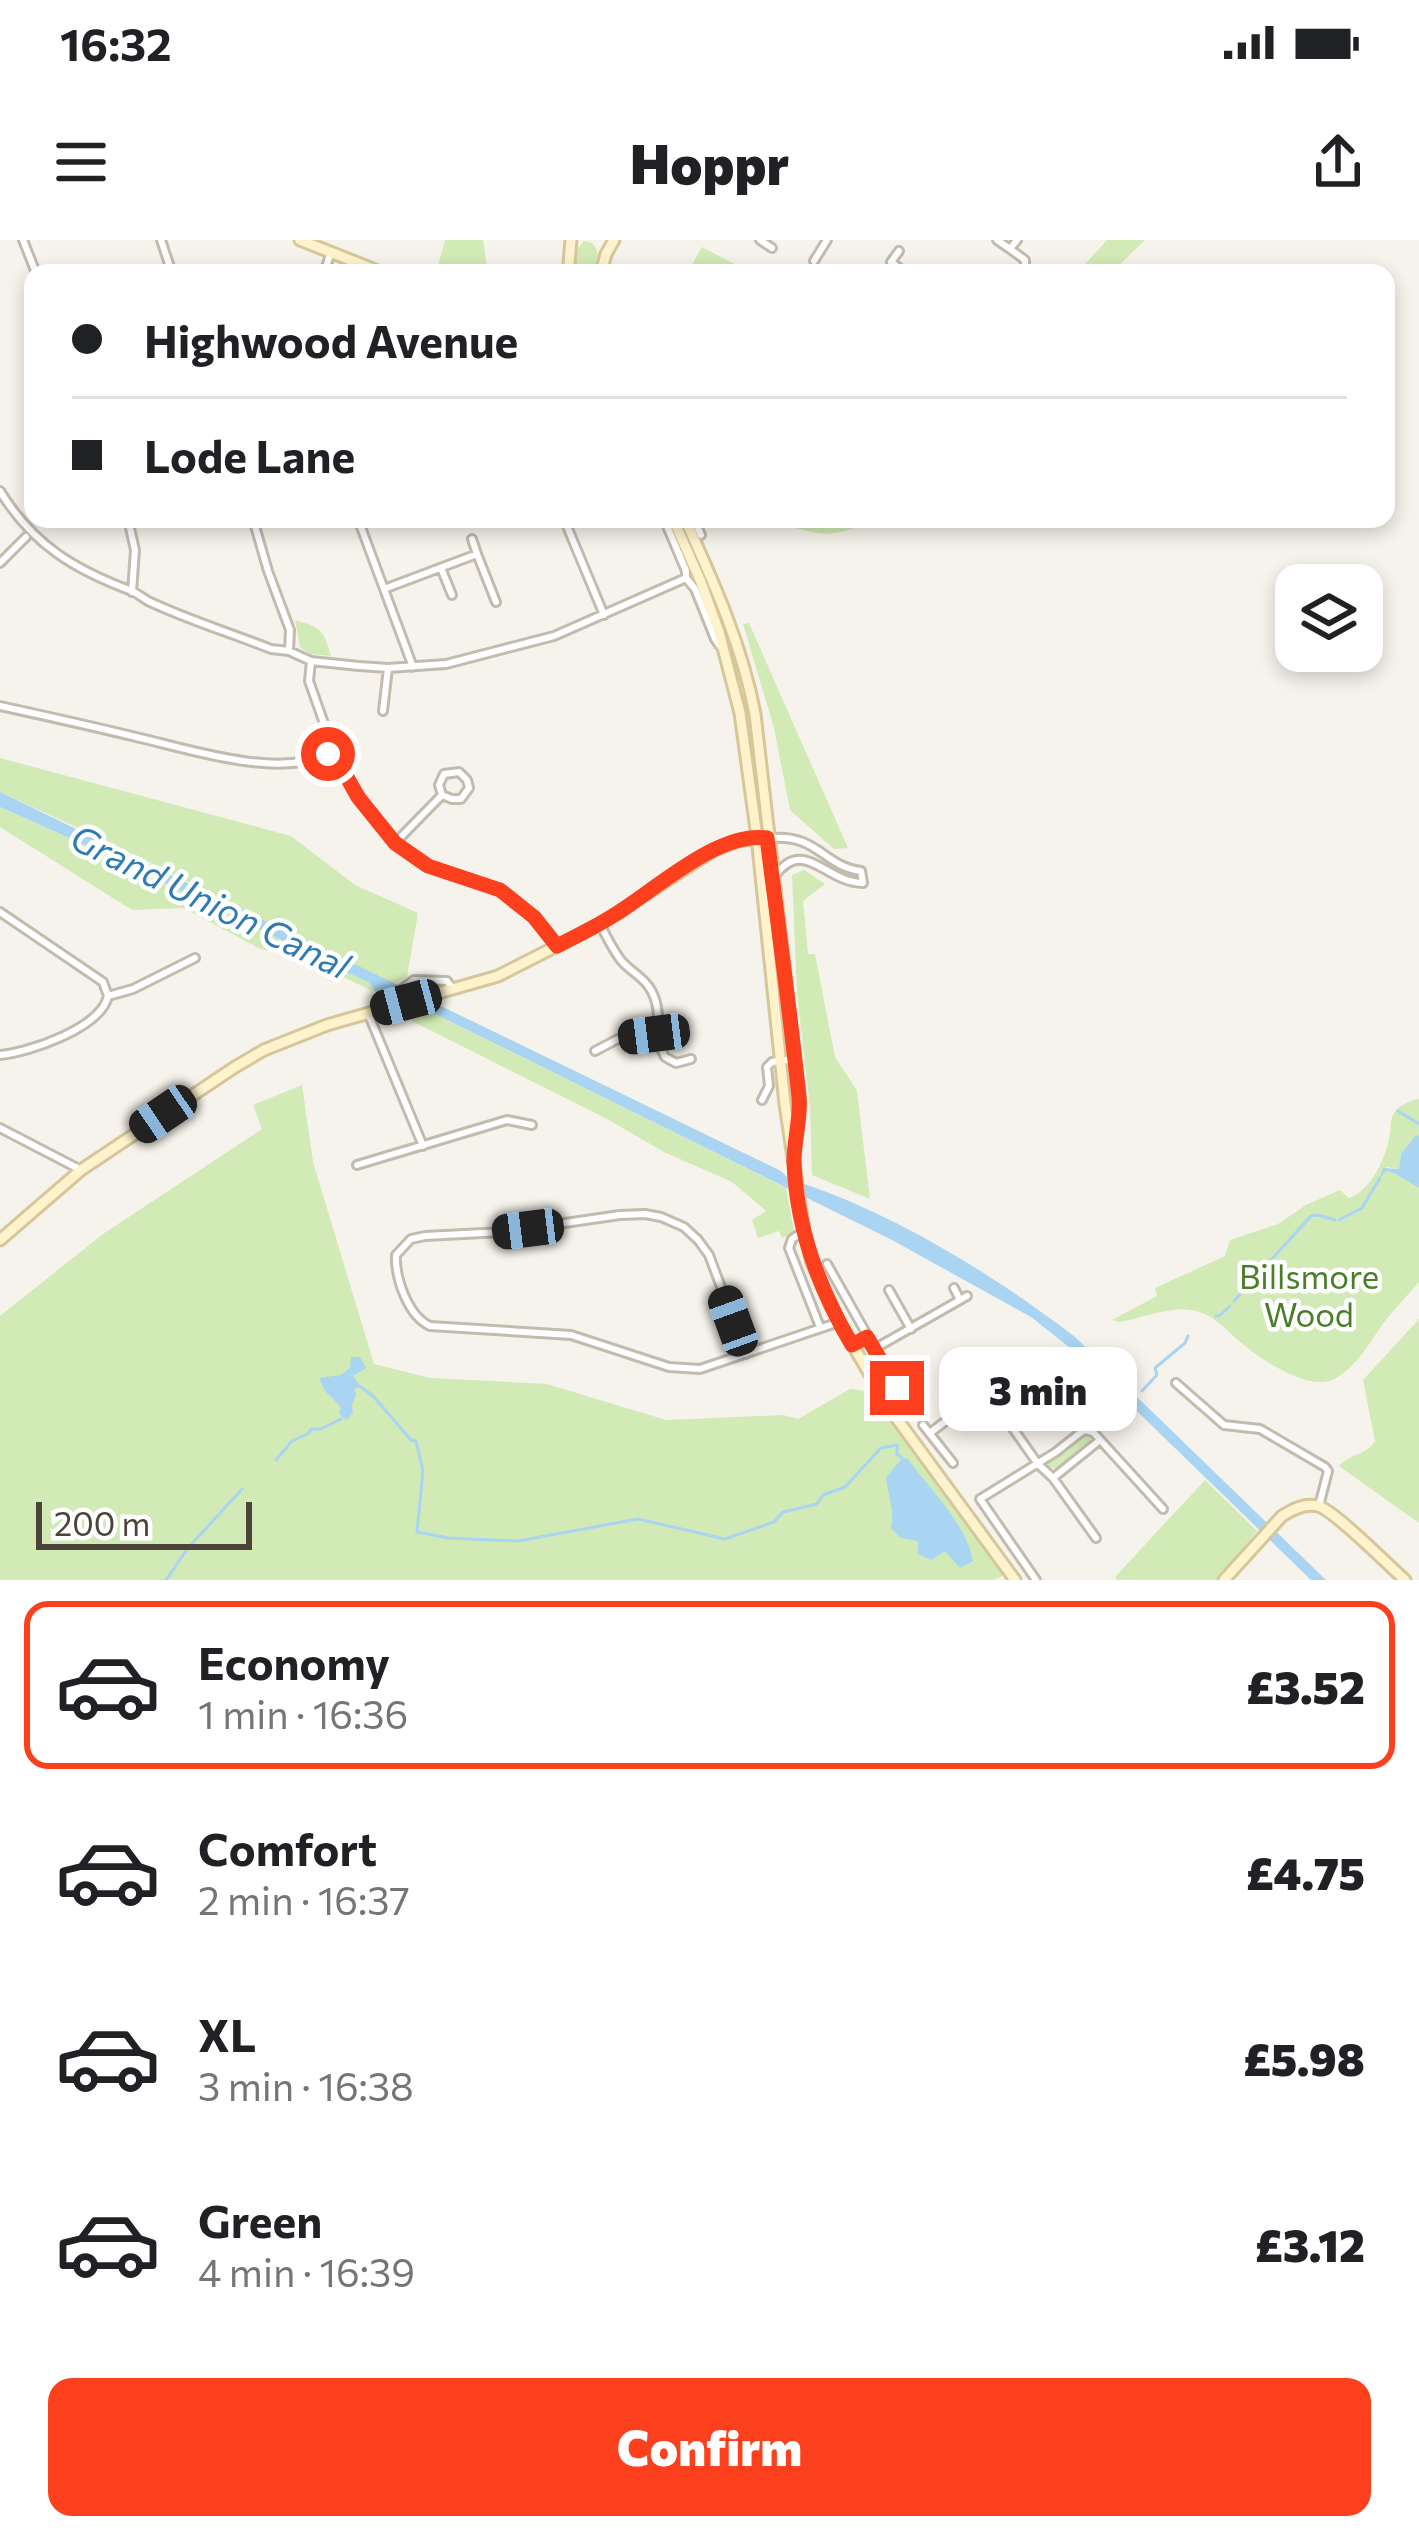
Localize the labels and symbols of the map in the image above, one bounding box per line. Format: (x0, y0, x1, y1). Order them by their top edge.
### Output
route start (301, 727, 355, 781)
water label: Grand Union Canal (64, 813, 358, 987)
car (367, 975, 445, 1029)
car (616, 1012, 692, 1056)
car (123, 1079, 203, 1149)
car (490, 1207, 566, 1251)
park label: Billsmore Wood (1239, 1255, 1379, 1334)
car (704, 1281, 762, 1361)
callout: 3 min (939, 1346, 1137, 1430)
route end (870, 1361, 924, 1415)
scale bar (36, 1496, 252, 1549)

